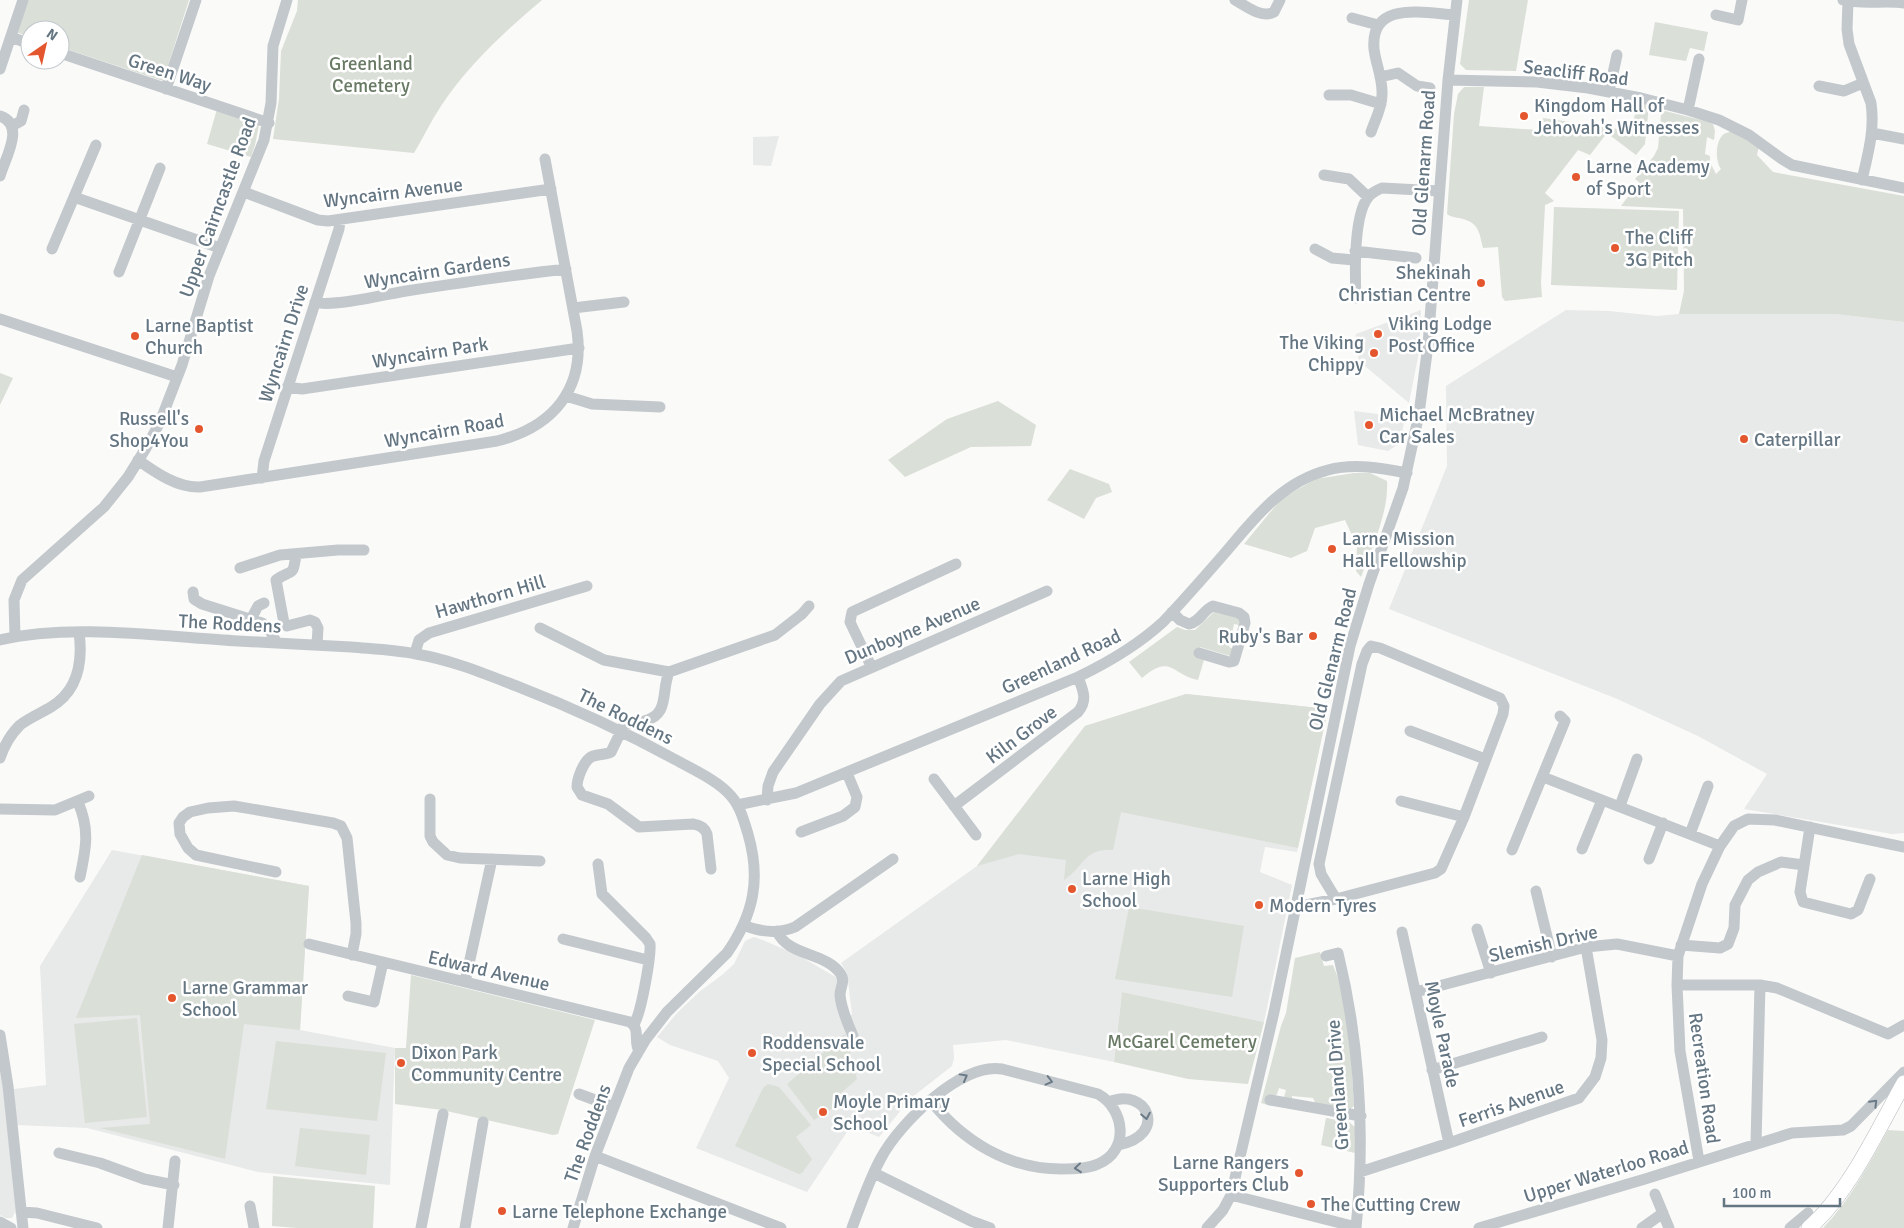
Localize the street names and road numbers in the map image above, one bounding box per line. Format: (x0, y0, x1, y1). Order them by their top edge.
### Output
street label: Green Way (125, 48, 214, 98)
street label: Seacliff Road (1522, 55, 1630, 91)
street label: Old Glenarm Road (1407, 89, 1441, 237)
street label: Upper Cairncastle Road (174, 114, 262, 301)
street label: Wyncairn Avenue (322, 173, 464, 213)
street label: Wyncairn Gardens (362, 248, 512, 294)
street label: Wyncairn Drive (254, 281, 314, 406)
street label: Wyncairn Park (370, 332, 490, 374)
street label: Wyncairn Road (382, 409, 506, 453)
street label: Hawthorn Hill (432, 570, 548, 624)
street label: Old Glenarm Road (1304, 585, 1362, 733)
street label: Dunboyne Avenue (841, 592, 984, 670)
street label: The Roddens (178, 609, 282, 639)
street label: Greenland Road (998, 624, 1125, 700)
street label: The Roddens (574, 684, 677, 750)
street label: Kiln Grove (981, 700, 1062, 769)
street label: Slemish Drive (1486, 920, 1600, 968)
street label: Edward Avenue (426, 945, 552, 997)
street label: Moyle Parade (1419, 978, 1465, 1090)
street label: Recreation Road (1683, 1011, 1725, 1145)
street label: Greenland Drive (1321, 1019, 1355, 1151)
street label: Ferris Avenue (1455, 1075, 1567, 1133)
street label: The Roddens (559, 1081, 617, 1186)
street label: Upper Waterloo Road (1521, 1135, 1692, 1208)

